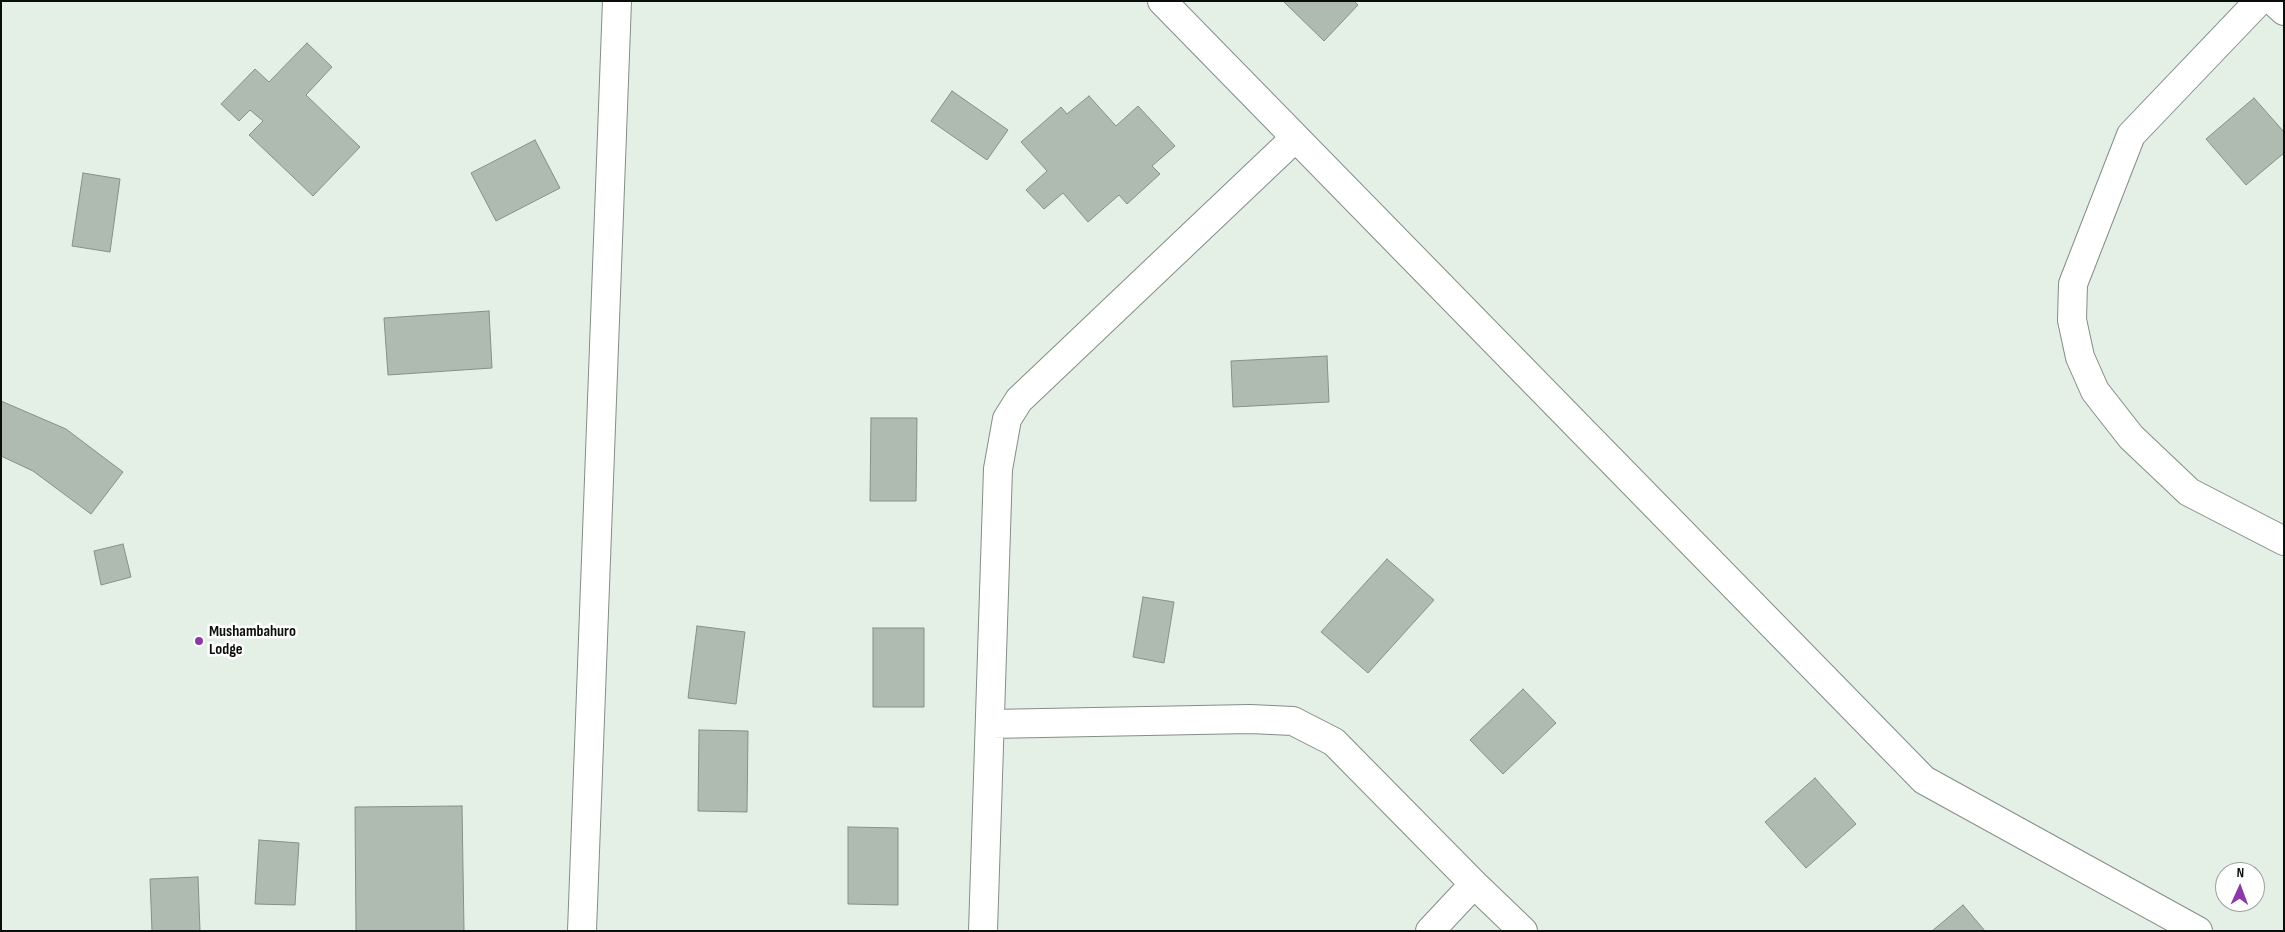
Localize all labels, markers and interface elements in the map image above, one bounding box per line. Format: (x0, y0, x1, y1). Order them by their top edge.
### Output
place label: Mushambahuro Lodge (209, 622, 296, 660)
marker: Mushambahuro Lodge (193, 635, 205, 647)
north arrow (2215, 862, 2265, 912)
text: N (2236, 864, 2245, 881)

